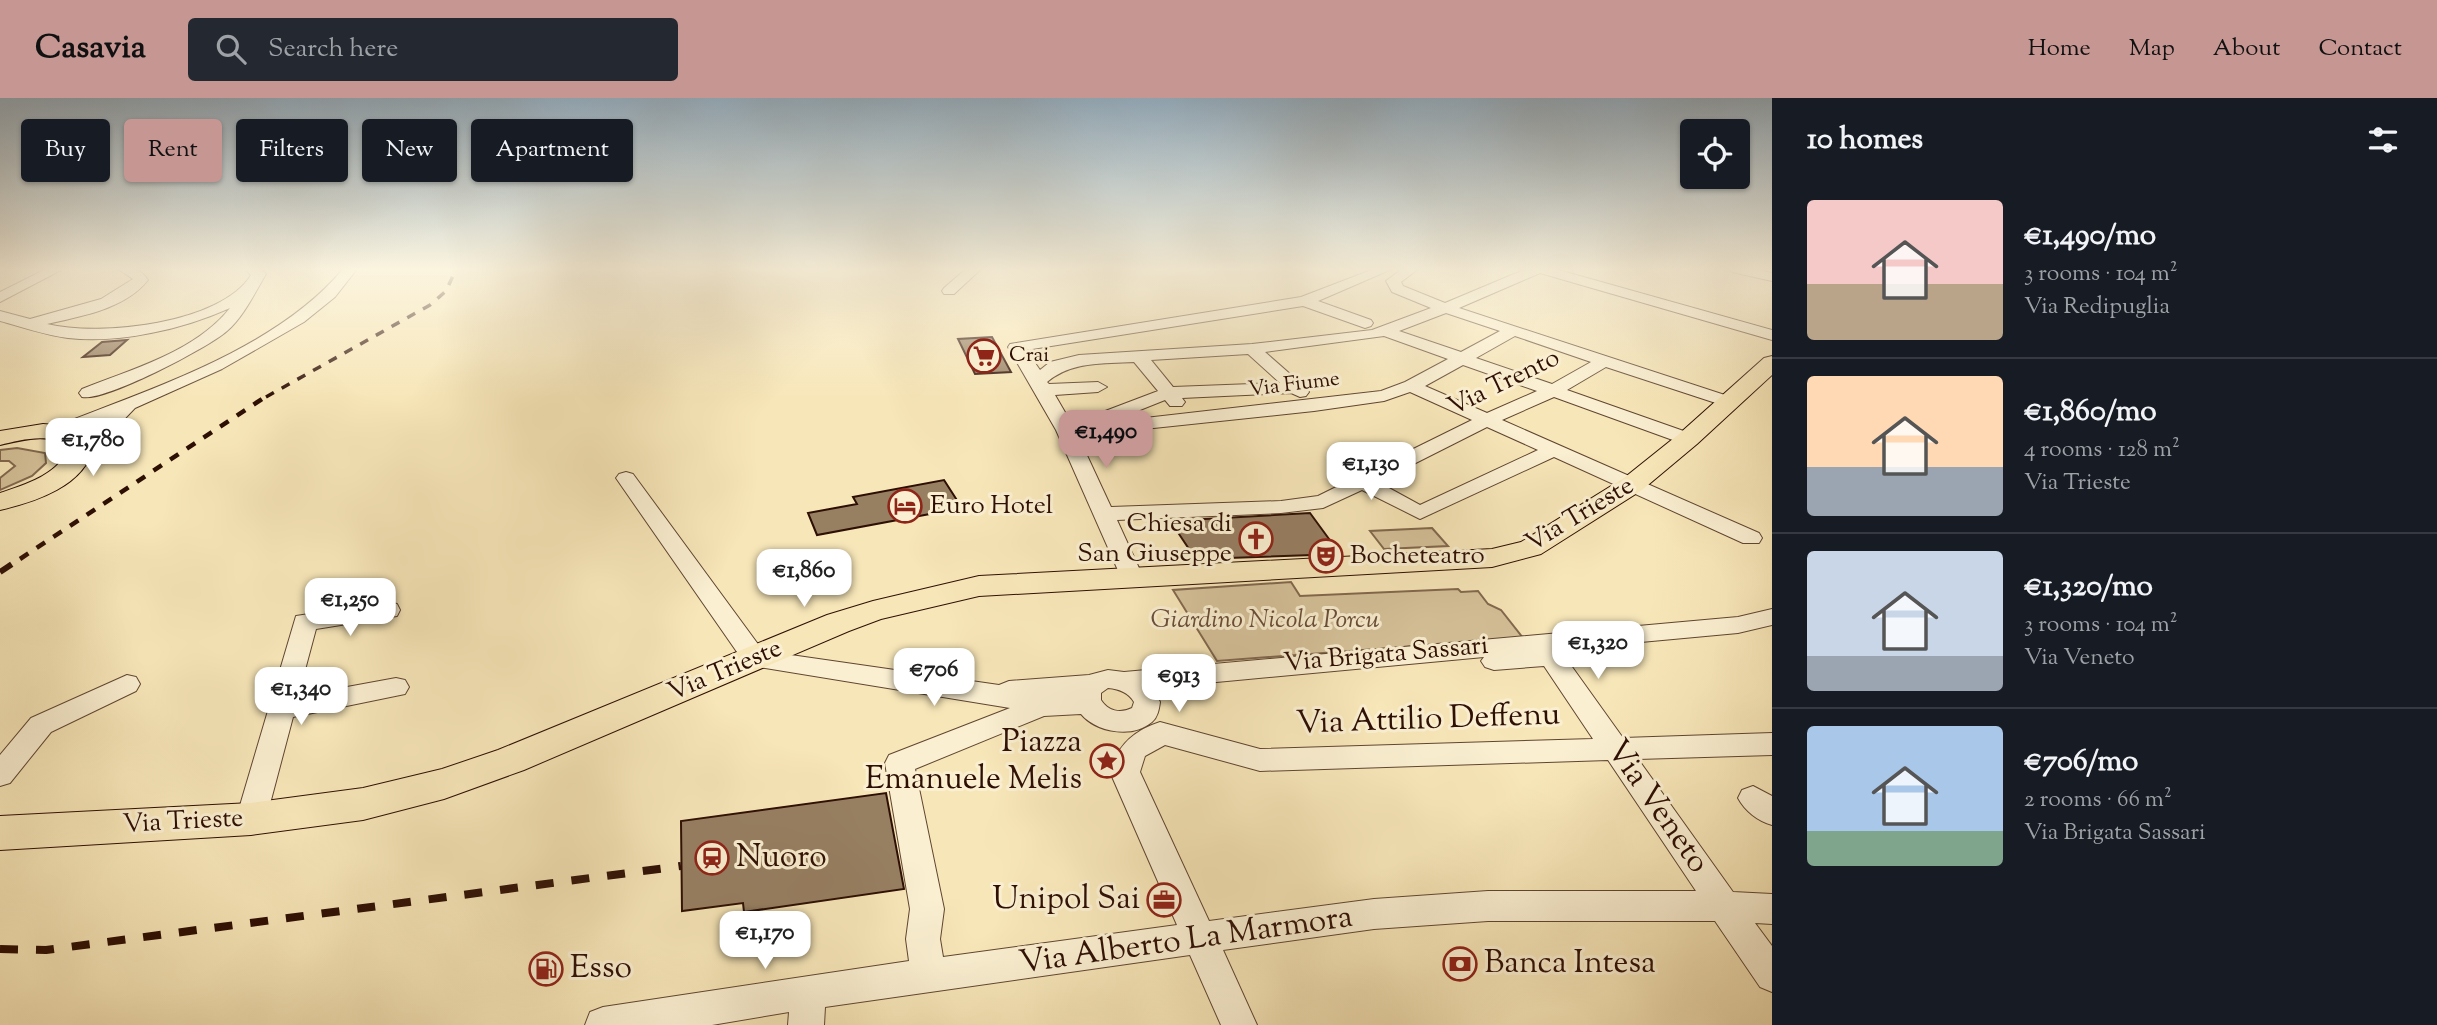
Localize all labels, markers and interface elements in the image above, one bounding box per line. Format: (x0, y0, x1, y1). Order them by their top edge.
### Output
search box (188, 18, 678, 81)
text: Casavia (35, 25, 146, 73)
icon: search (212, 30, 250, 68)
text: Search here (268, 31, 398, 68)
text: Home (2028, 32, 2091, 66)
text: Map (2129, 32, 2175, 66)
text: About (2213, 32, 2280, 66)
text: Contact (2318, 32, 2402, 66)
chip: Buy (21, 119, 110, 182)
chip: Rent (124, 119, 222, 182)
chip: Filters (236, 119, 348, 182)
chip: New (362, 119, 457, 182)
chip: Apartment (471, 119, 633, 182)
map controls (1680, 119, 1750, 189)
button: locate (1680, 119, 1750, 189)
text: 10 homes (1807, 119, 1923, 162)
icon: filters (2364, 121, 2402, 159)
text: €1,490/mo (2024, 215, 2156, 258)
icon: home (1863, 228, 1947, 312)
text: 3 rooms · 104 m² (2024, 258, 2178, 291)
text: Via Redipuglia (2024, 291, 2170, 324)
supermarket icon: Crai (965, 337, 1003, 375)
street label: Via Trento (1442, 340, 1566, 426)
place label: Crai (1009, 341, 1049, 371)
street label: Via Fiume (1246, 365, 1342, 405)
text: €1,860/mo (2024, 391, 2157, 434)
icon: home (1863, 404, 1947, 488)
pin: €1,490 (1049, 410, 1163, 470)
text: €1,490 (1075, 416, 1137, 449)
pin: €1,780 (36, 418, 150, 478)
text: €1,780 (62, 424, 124, 457)
text: 4 rooms · 128 m² (2024, 434, 2180, 467)
pin: €1,130 (1314, 442, 1428, 502)
text: €1,130 (1343, 448, 1399, 481)
text: Via Trieste (2024, 467, 2131, 500)
street label: Via Trieste (1519, 468, 1641, 562)
hotel icon: Euro Hotel (886, 487, 924, 525)
place label: Euro Hotel (930, 488, 1053, 525)
place label: Chiesa di San Giuseppe (1077, 506, 1232, 573)
church icon: Chiesa di San Giuseppe (1237, 520, 1275, 558)
theatre icon: Bocheteatro (1307, 537, 1345, 575)
place label: Bocheteatro (1350, 538, 1485, 575)
pin: €1,860 (747, 550, 861, 609)
text: €1,860 (773, 555, 835, 588)
text: €1,320/mo (2024, 566, 2153, 609)
pin: €1,250 (293, 578, 407, 638)
icon: home (1863, 579, 1947, 663)
text: €1,250 (321, 584, 379, 617)
park label: Giardino Nicola Porcu (1151, 602, 1380, 639)
text: 3 rooms · 104 m² (2024, 609, 2178, 642)
pin: €1,320 (1541, 622, 1655, 681)
text: €1,320 (1568, 627, 1628, 660)
street label: Via Brigata Sassari (1282, 628, 1490, 682)
street label: Via Trieste (662, 630, 788, 712)
text: Via Veneto (2024, 642, 2135, 675)
pin: €706 (893, 648, 975, 708)
text: €706 (910, 654, 958, 687)
pin: €913 (1138, 654, 1220, 714)
text: €913 (1158, 660, 1200, 693)
pin: €1,340 (244, 668, 358, 727)
text: €1,340 (271, 673, 331, 706)
street label: Via Attilio Deffenu (1295, 692, 1561, 748)
place label: Piazza Emanuele Melis (865, 720, 1082, 803)
street label: Via Veneto (1594, 731, 1720, 883)
text: €706/mo (2024, 741, 2138, 784)
place icon: Piazza Emanuele Melis (1088, 742, 1126, 780)
icon: home (1863, 754, 1947, 838)
text: 2 rooms · 66 m² (2024, 784, 2172, 817)
street label: Via Trieste (122, 800, 244, 844)
text: Via Brigata Sassari (2024, 817, 2206, 850)
place label: Nuoro (736, 835, 827, 881)
station icon: Nuoro (693, 839, 731, 877)
place label: Unipol Sai (992, 877, 1140, 923)
office icon: Unipol Sai (1145, 881, 1183, 919)
street label: Via Alberto La Marmora (1016, 895, 1356, 987)
pin: €1,170 (708, 912, 822, 971)
text: €1,170 (736, 917, 794, 950)
place label: Banca Intesa (1484, 941, 1656, 987)
bank icon: Banca Intesa (1441, 945, 1479, 983)
place label: Esso (570, 946, 632, 992)
fuel station icon: Esso (527, 950, 565, 988)

